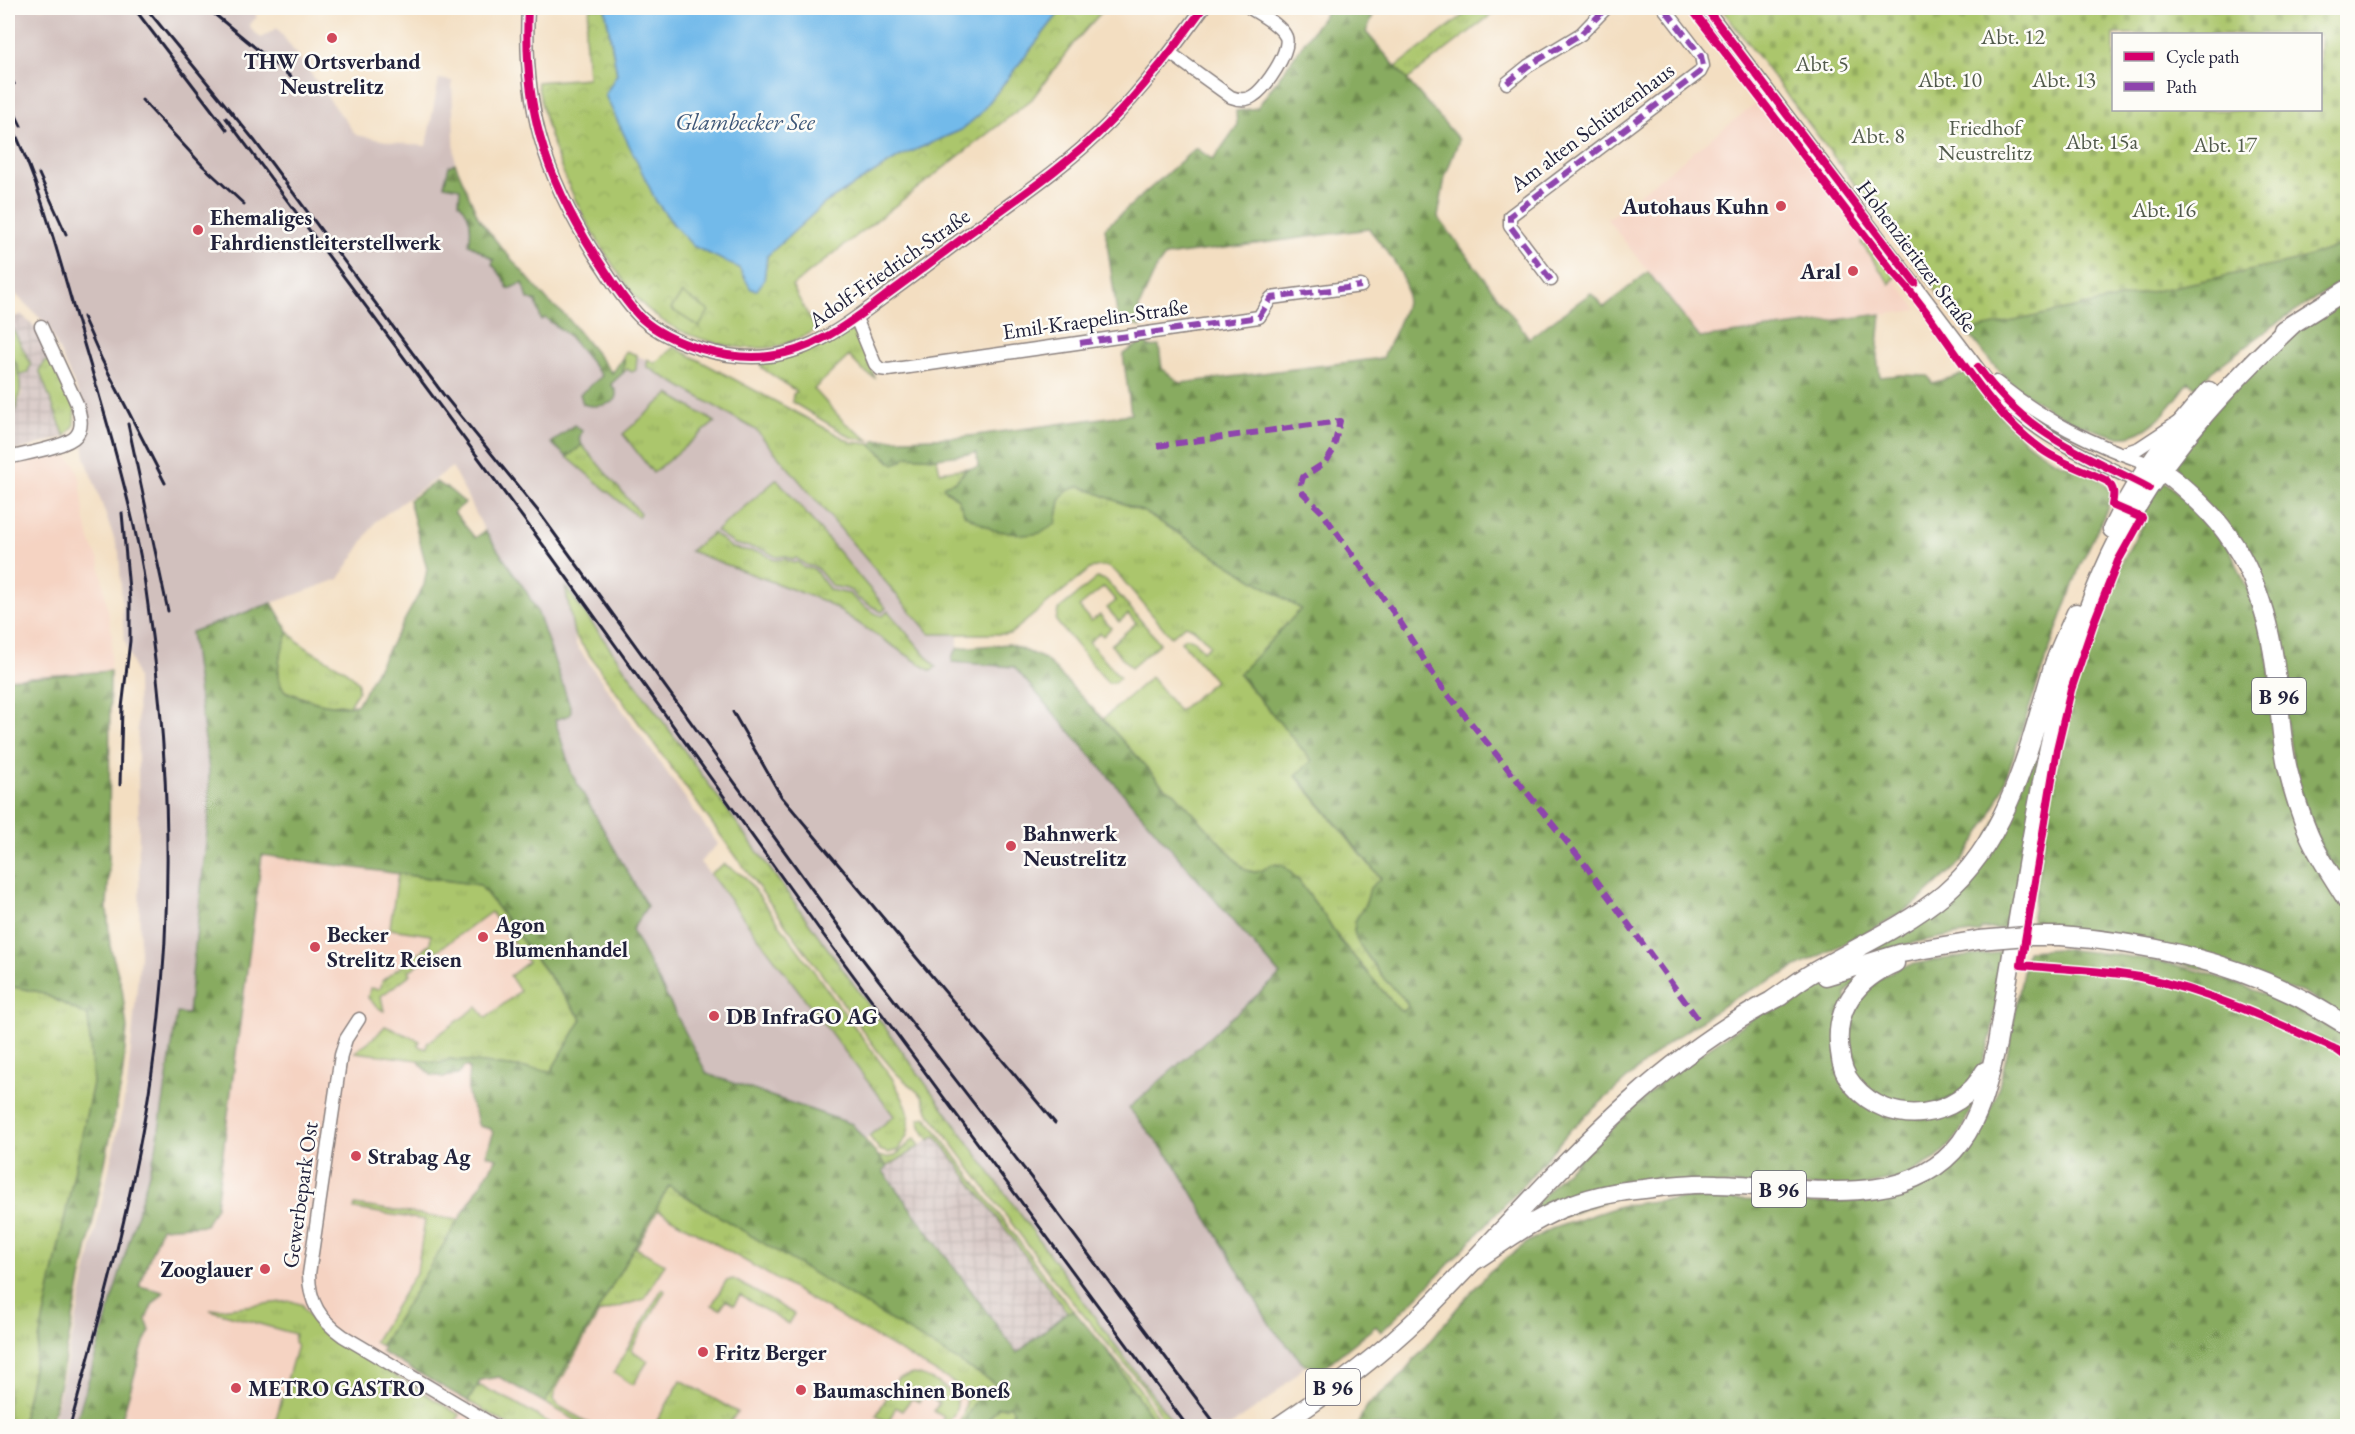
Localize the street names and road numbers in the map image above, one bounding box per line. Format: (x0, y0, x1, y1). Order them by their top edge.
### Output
street label: Am alten Schützenhaus (1503, 56, 1680, 199)
street label: Hohenzieritzer Straße (1850, 174, 1984, 338)
street label: Adolf-Friedrich-Straße (802, 201, 976, 335)
street label: Emil-Kraepelin-Straße (1000, 292, 1190, 346)
road number: B 96 (2252, 678, 2306, 714)
street label: Gewerbepark Ost (275, 1120, 325, 1270)
road number: B 96 (1752, 1171, 1806, 1207)
road number: B 96 (1306, 1369, 1360, 1405)

